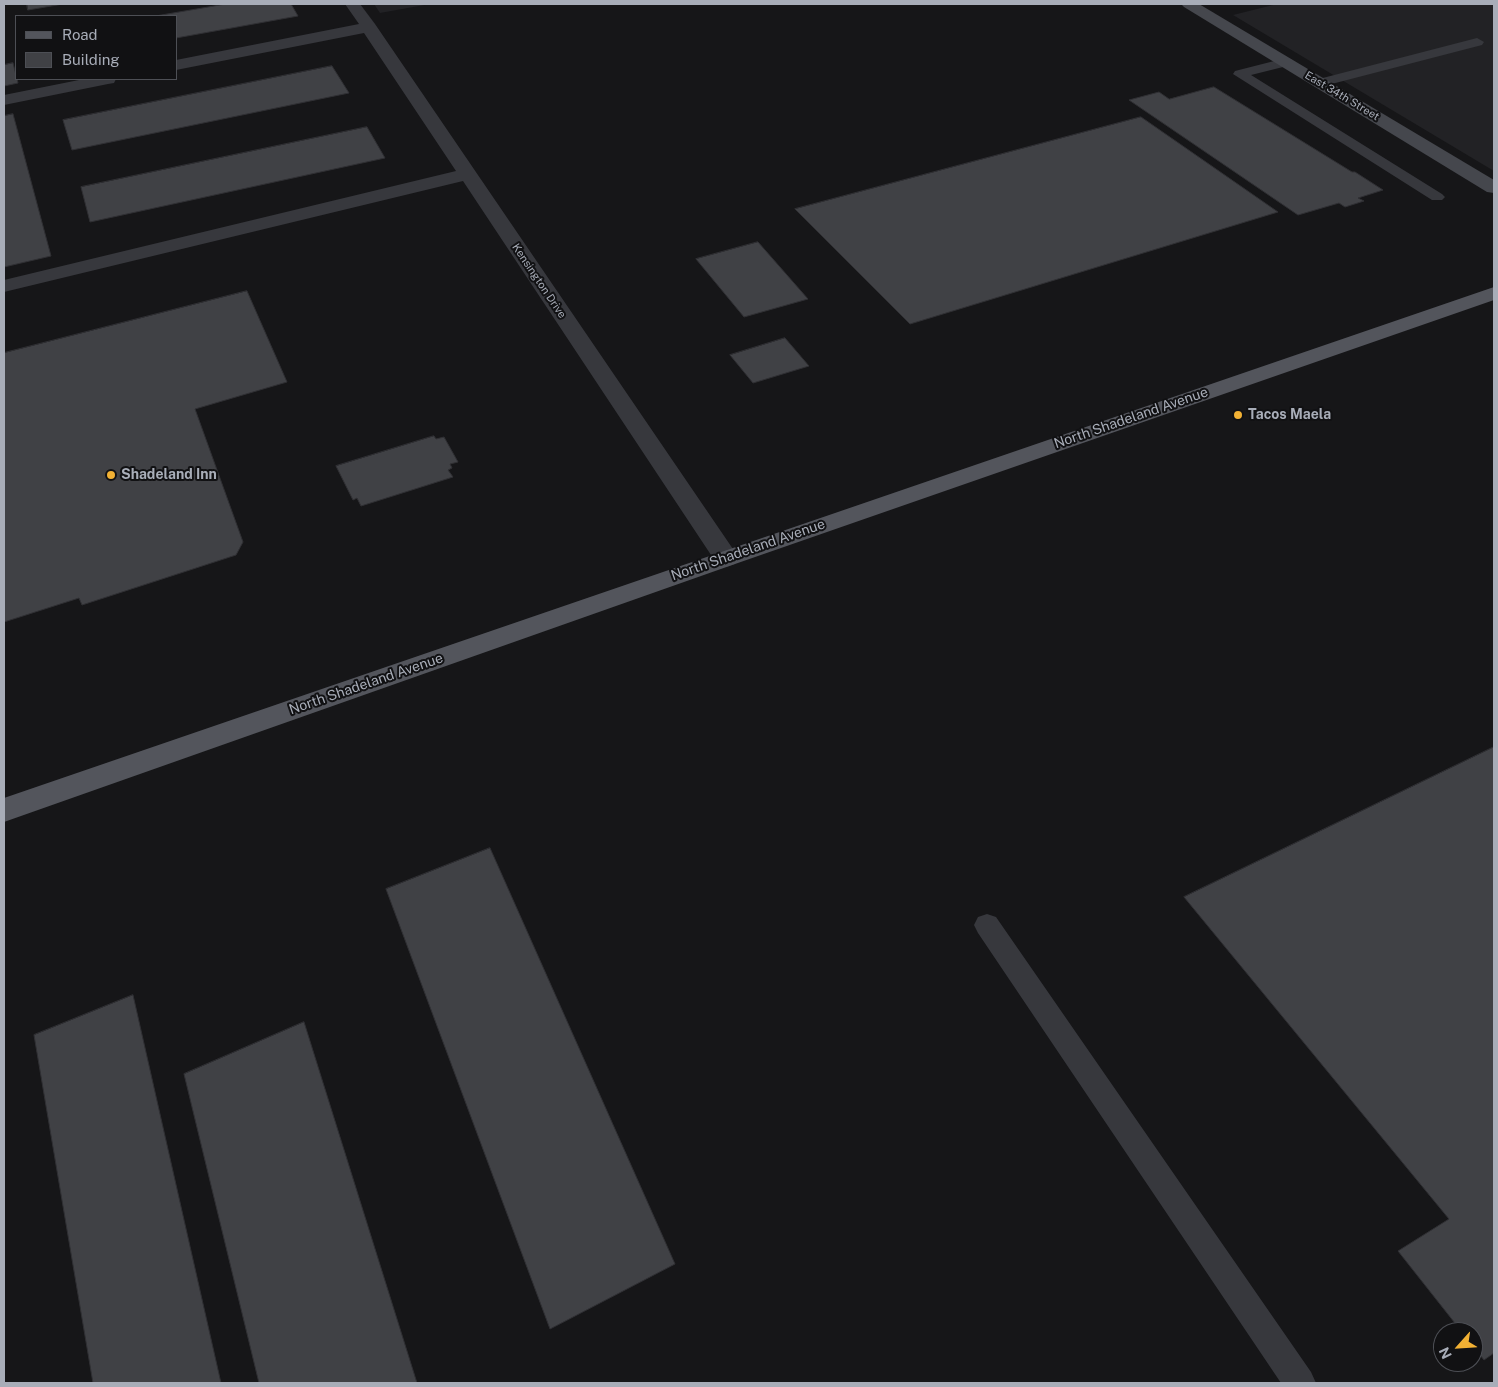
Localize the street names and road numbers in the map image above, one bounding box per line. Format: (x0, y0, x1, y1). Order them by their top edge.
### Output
street label: East 34th Street (1302, 69, 1382, 123)
street label: Kensington Drive (509, 241, 569, 321)
street label: North Shadeland Avenue (1052, 384, 1210, 452)
street label: North Shadeland Avenue (669, 516, 827, 584)
street label: North Shadeland Avenue (287, 650, 445, 718)

